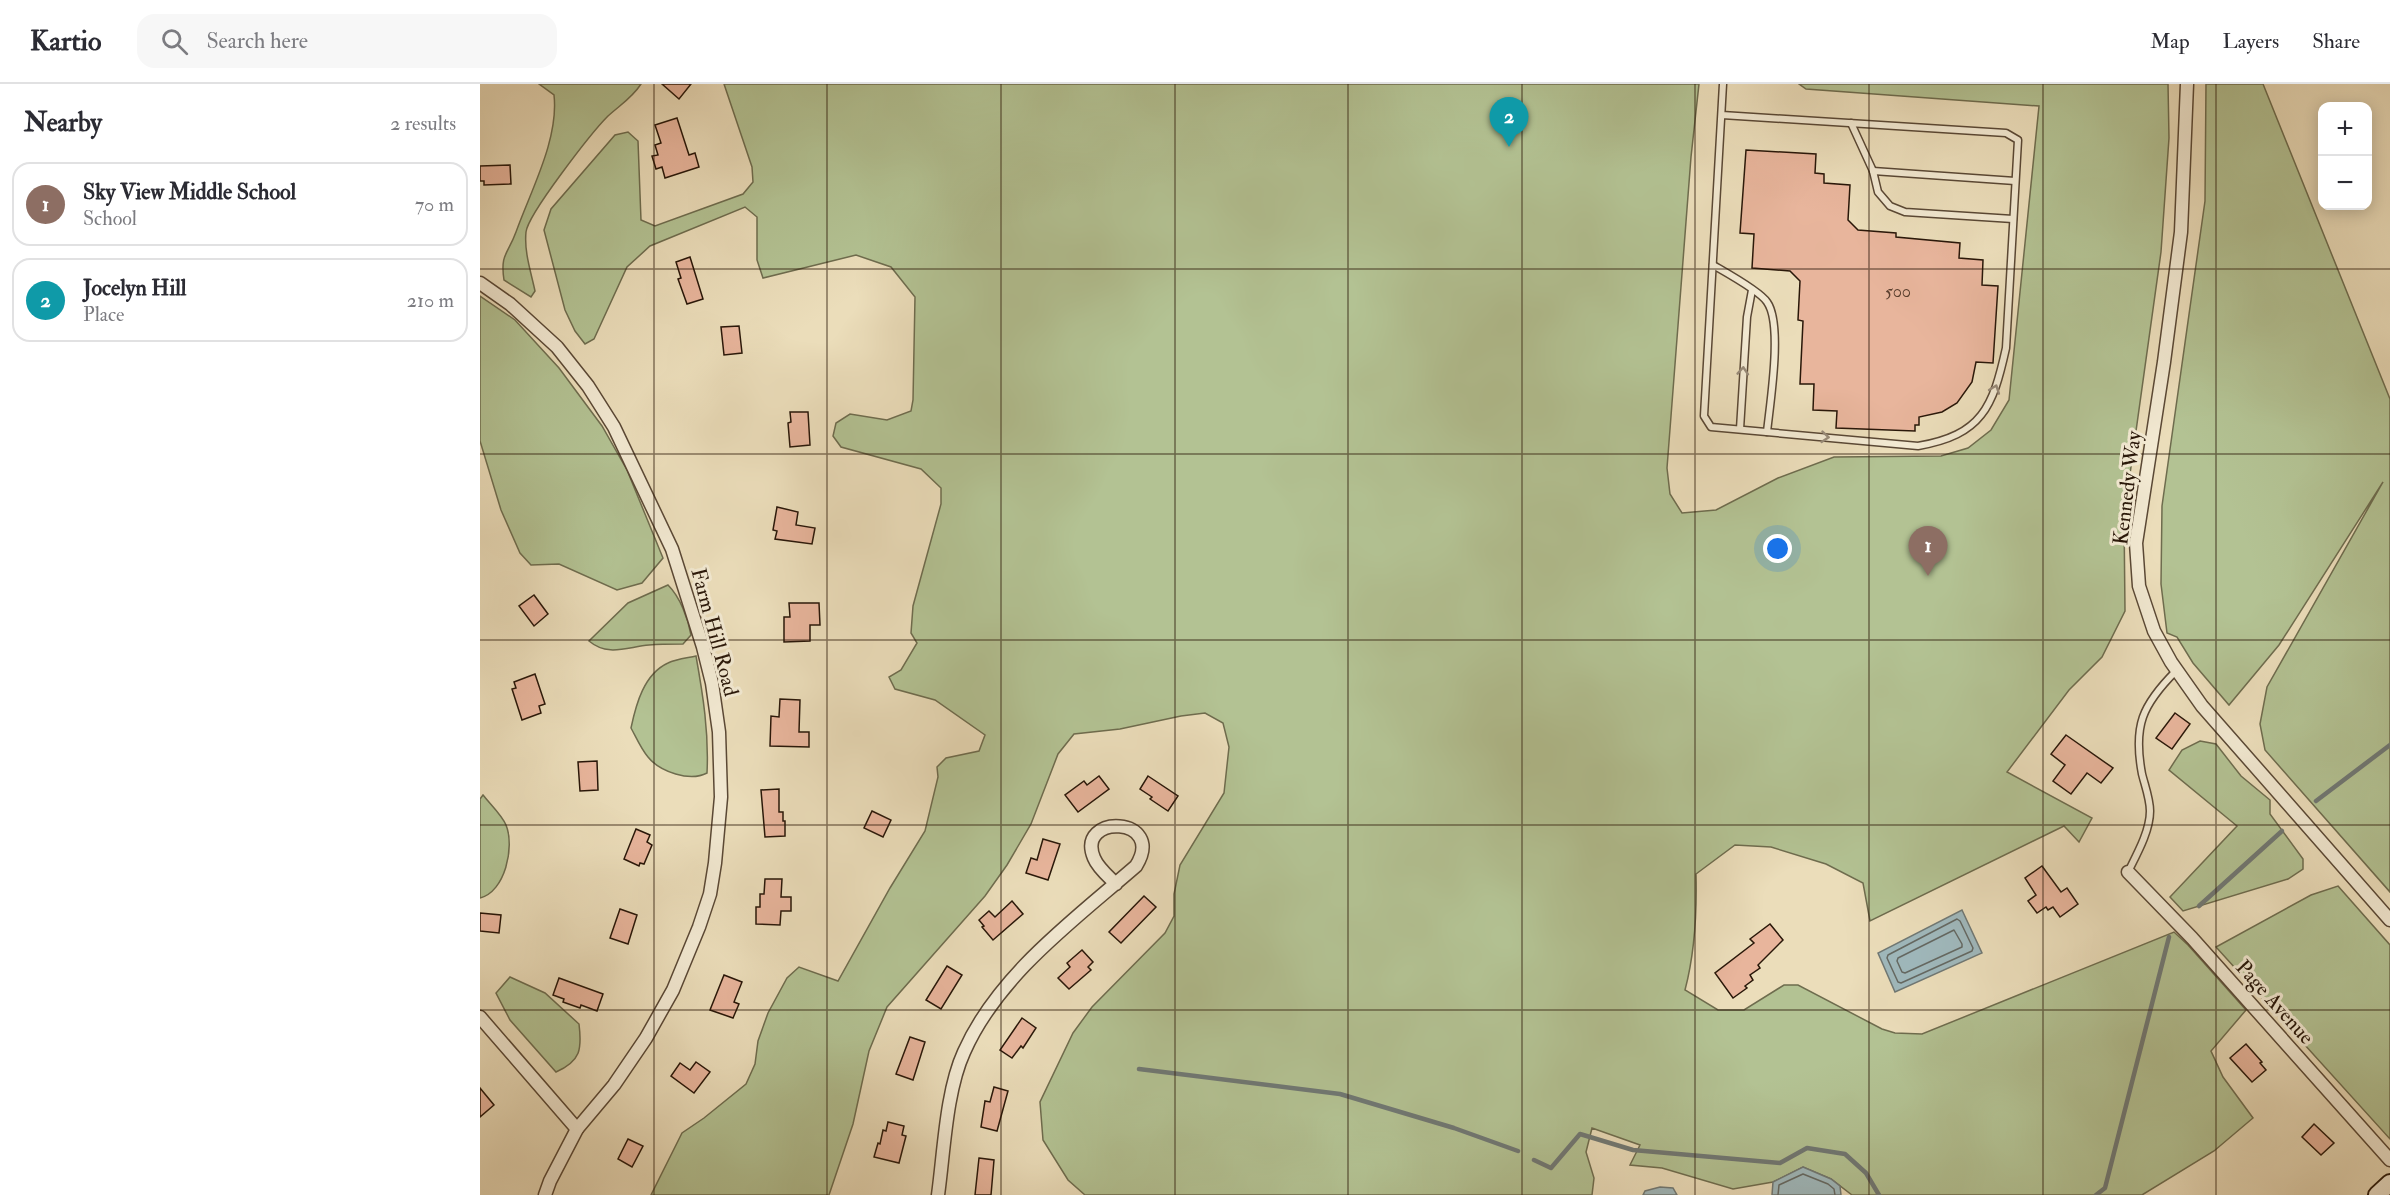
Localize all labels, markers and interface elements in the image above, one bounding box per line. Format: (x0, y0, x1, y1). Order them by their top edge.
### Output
search box (137, 14, 557, 68)
text: Kartio (30, 24, 101, 59)
icon: search (158, 25, 191, 58)
text: Search here (206, 27, 308, 55)
text: Map (2150, 28, 2190, 55)
text: Layers (2223, 28, 2279, 55)
text: Share (2312, 28, 2360, 55)
pin: 2 (1490, 98, 1528, 147)
map controls (2318, 102, 2372, 210)
button: + (2318, 102, 2372, 156)
text: Nearby (24, 107, 102, 139)
text: 2 results (390, 111, 456, 136)
button: − (2318, 156, 2372, 210)
text: Sky View Middle School (83, 178, 296, 206)
text: 1 (42, 192, 49, 217)
text: 70 m (415, 192, 454, 217)
text: School (83, 206, 137, 231)
text: Jocelyn Hill (83, 274, 187, 302)
house number: 500 (1885, 280, 1911, 303)
text: 2 (40, 288, 51, 313)
text: 210 m (407, 288, 454, 313)
text: Place (83, 302, 124, 327)
one-way arrow (1737, 366, 1750, 375)
one-way arrow (1988, 385, 2000, 396)
street label: Kennedy Way (2107, 429, 2148, 547)
one-way arrow (1821, 430, 1830, 443)
pin: 1 (1908, 526, 1948, 576)
your location (1763, 534, 1792, 563)
street label: Farm Hill Road (684, 565, 745, 700)
street label: Page Avenue (2230, 954, 2320, 1050)

